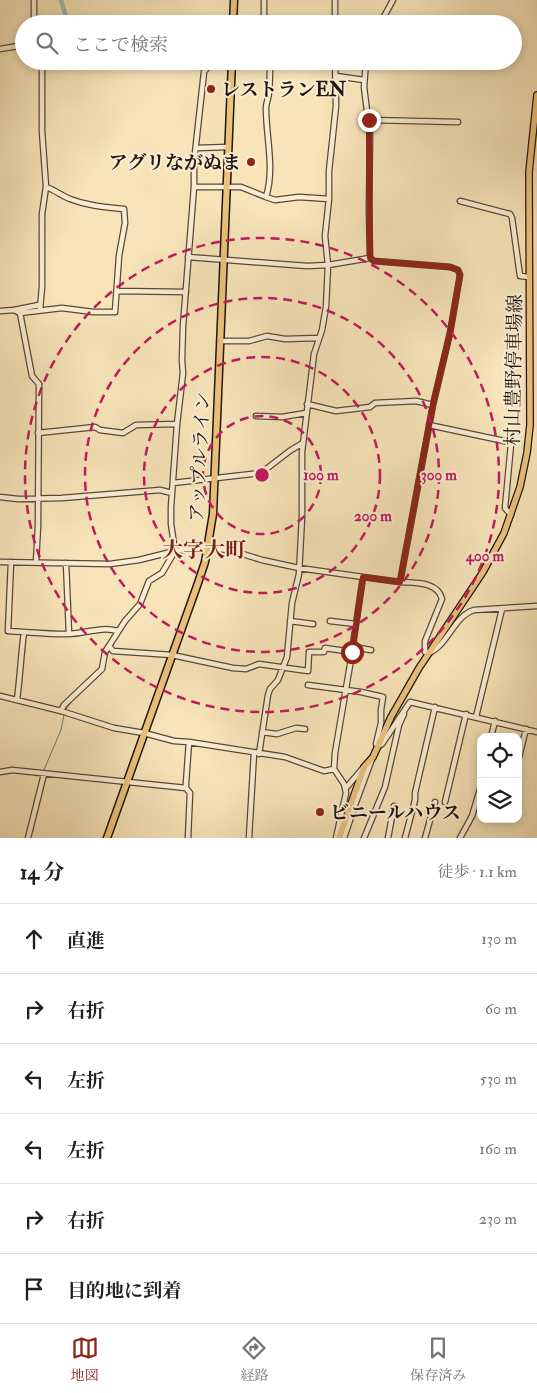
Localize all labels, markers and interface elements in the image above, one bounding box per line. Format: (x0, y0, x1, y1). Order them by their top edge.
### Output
search box (15, 15, 522, 70)
icon: search (33, 29, 61, 57)
text: ここで検索 (73, 33, 168, 57)
place label: レストランEN (221, 78, 347, 102)
marker: レストランEN (205, 83, 217, 95)
route end (358, 109, 381, 132)
place label: アグリながぬま (109, 151, 241, 175)
marker: アグリながぬま (245, 156, 257, 168)
street label: 村山豊野停車場線 (501, 294, 527, 446)
street label: アップルライン (185, 391, 215, 523)
centre of rings (253, 466, 271, 484)
text: 100 m (303, 466, 339, 485)
text: 300 m (421, 466, 457, 485)
text: 200 m (354, 507, 392, 526)
district label: 大字大町 (162, 537, 246, 564)
text: 400 m (465, 547, 504, 566)
route start (341, 641, 364, 664)
map controls (477, 733, 522, 823)
button: locate (477, 733, 522, 778)
button: layers (477, 778, 522, 823)
place label: ビニールハウス (330, 801, 461, 825)
marker: ビニールハウス (314, 806, 326, 818)
text: 14 分 (20, 859, 64, 886)
text: 徒歩 · 1.1 km (437, 862, 517, 882)
icon: ahead (20, 925, 48, 953)
text: 直進 (67, 929, 105, 953)
text: 130 m (481, 929, 517, 949)
icon: right (20, 995, 48, 1023)
text: 右折 (67, 999, 105, 1023)
text: 60 m (485, 999, 517, 1019)
icon: left (20, 1065, 48, 1093)
text: 左折 (67, 1069, 105, 1093)
text: 530 m (480, 1069, 517, 1089)
icon: left (20, 1135, 48, 1163)
text: 左折 (67, 1139, 105, 1163)
text: 160 m (479, 1139, 517, 1159)
icon: right (20, 1205, 48, 1233)
text: 右折 (67, 1209, 105, 1233)
text: 230 m (479, 1209, 517, 1229)
icon: arrive (20, 1275, 48, 1303)
text: 目的地に到着 (67, 1279, 181, 1303)
tab: 地図 (71, 1334, 99, 1384)
tab: 経路 (240, 1334, 268, 1384)
tab: 保存済み (410, 1334, 466, 1384)

